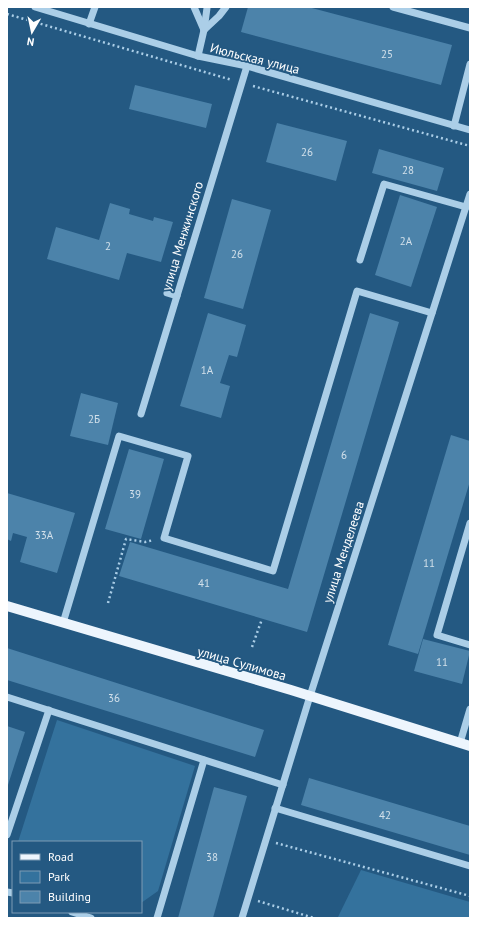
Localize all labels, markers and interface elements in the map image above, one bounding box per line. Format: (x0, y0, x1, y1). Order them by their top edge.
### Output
north arrow (12, 12, 52, 52)
text: N (26, 34, 35, 49)
street label: Июльская улица (208, 39, 301, 78)
house number: 25 (381, 47, 393, 61)
house number: 26 (301, 145, 313, 159)
house number: 28 (402, 163, 414, 177)
street label: улица Менжинского (158, 179, 207, 293)
house number: 2А (400, 234, 413, 248)
house number: 2 (105, 239, 111, 253)
house number: 26 (231, 247, 243, 261)
house number: 1А (201, 363, 214, 377)
house number: 2Б (88, 412, 100, 426)
house number: 6 (341, 448, 347, 462)
house number: 39 (129, 487, 141, 501)
street label: улица Менделеева (319, 499, 368, 605)
house number: 33А (35, 528, 54, 542)
house number: 11 (423, 556, 435, 570)
house number: 41 (198, 576, 210, 590)
street label: улица Сулимова (195, 643, 288, 684)
house number: 11 (436, 655, 448, 669)
house number: 36 (108, 691, 120, 705)
house number: 42 (379, 808, 391, 822)
legend (12, 841, 142, 913)
text: Road (48, 849, 73, 864)
house number: 38 (206, 850, 218, 864)
text: Park (48, 869, 70, 884)
text: Building (48, 889, 91, 904)

